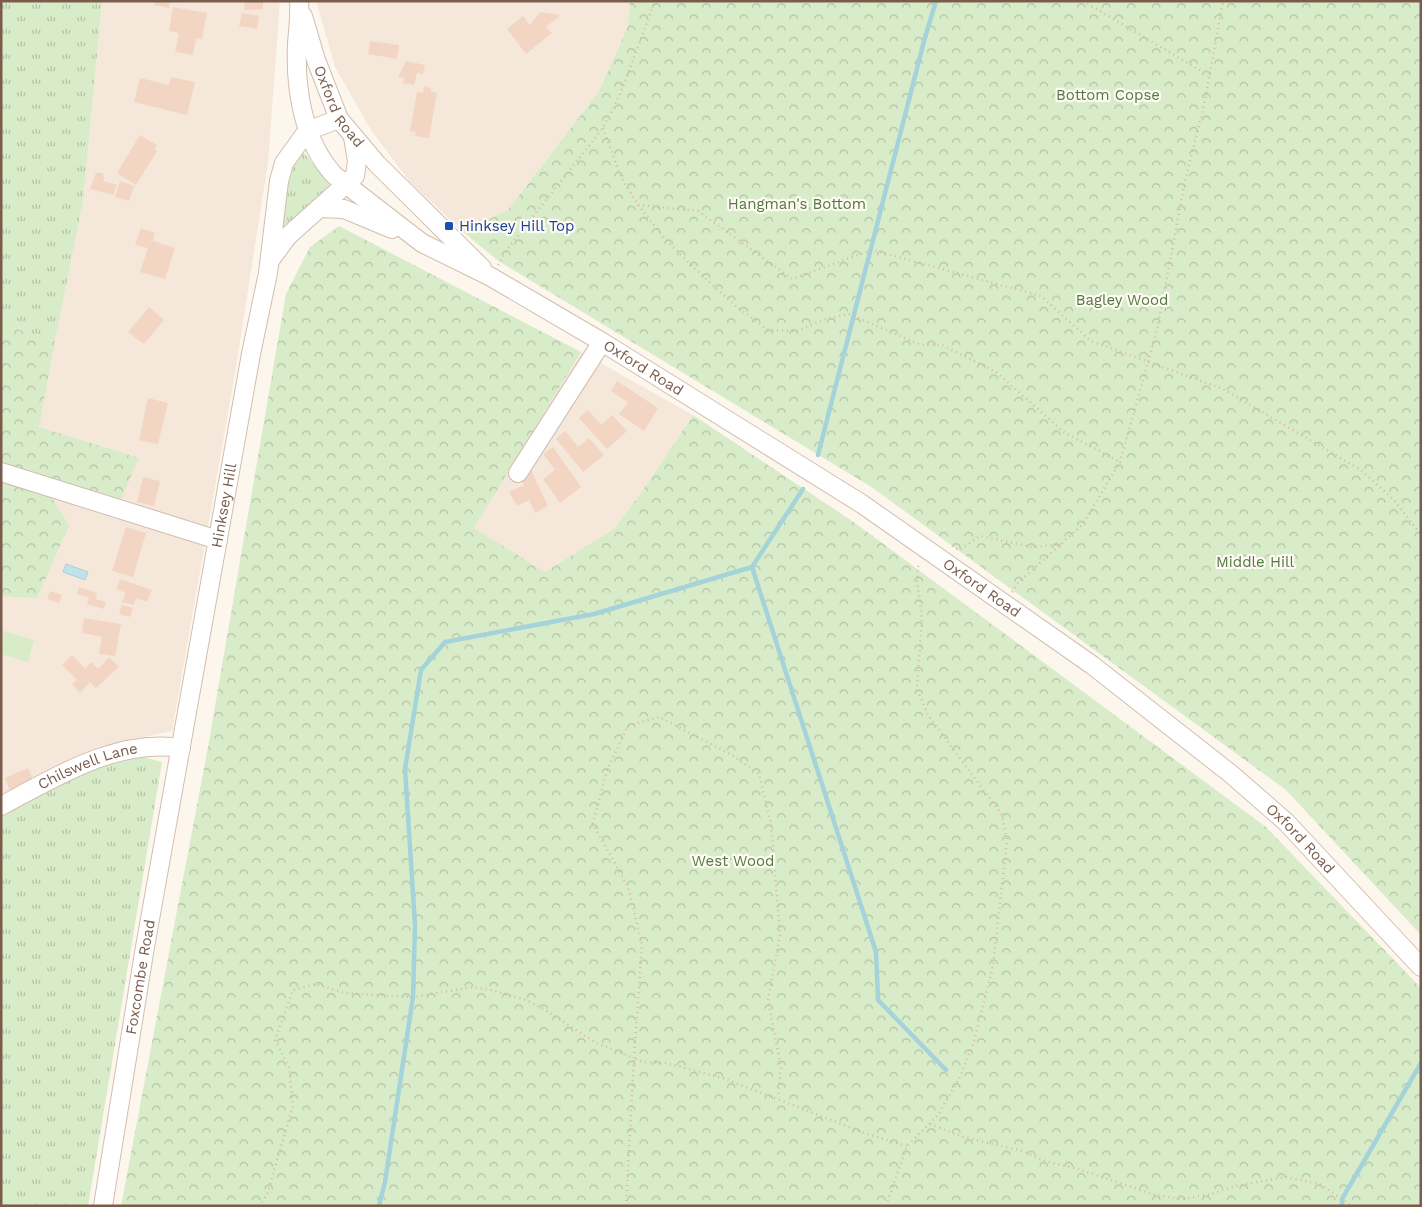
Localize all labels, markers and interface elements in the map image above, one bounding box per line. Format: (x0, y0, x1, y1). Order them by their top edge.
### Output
street label: Oxford Road (310, 63, 368, 151)
park label: Bottom Copse (1056, 86, 1160, 104)
park label: Hangman's Bottom (728, 195, 866, 213)
place label: Hinksey Hill Top (459, 217, 575, 235)
marker: Hinksey Hill Top (443, 220, 455, 232)
park label: Bagley Wood (1076, 291, 1168, 309)
street label: Oxford Road (600, 336, 687, 399)
street label: Hinksey Hill (208, 461, 240, 549)
park label: Middle Hill (1216, 553, 1294, 571)
street label: Oxford Road (940, 555, 1024, 621)
street label: Chilswell Lane (35, 739, 139, 794)
street label: Oxford Road (1262, 800, 1338, 877)
park label: West Wood (692, 852, 774, 870)
street label: Foxcombe Road (122, 918, 159, 1036)

